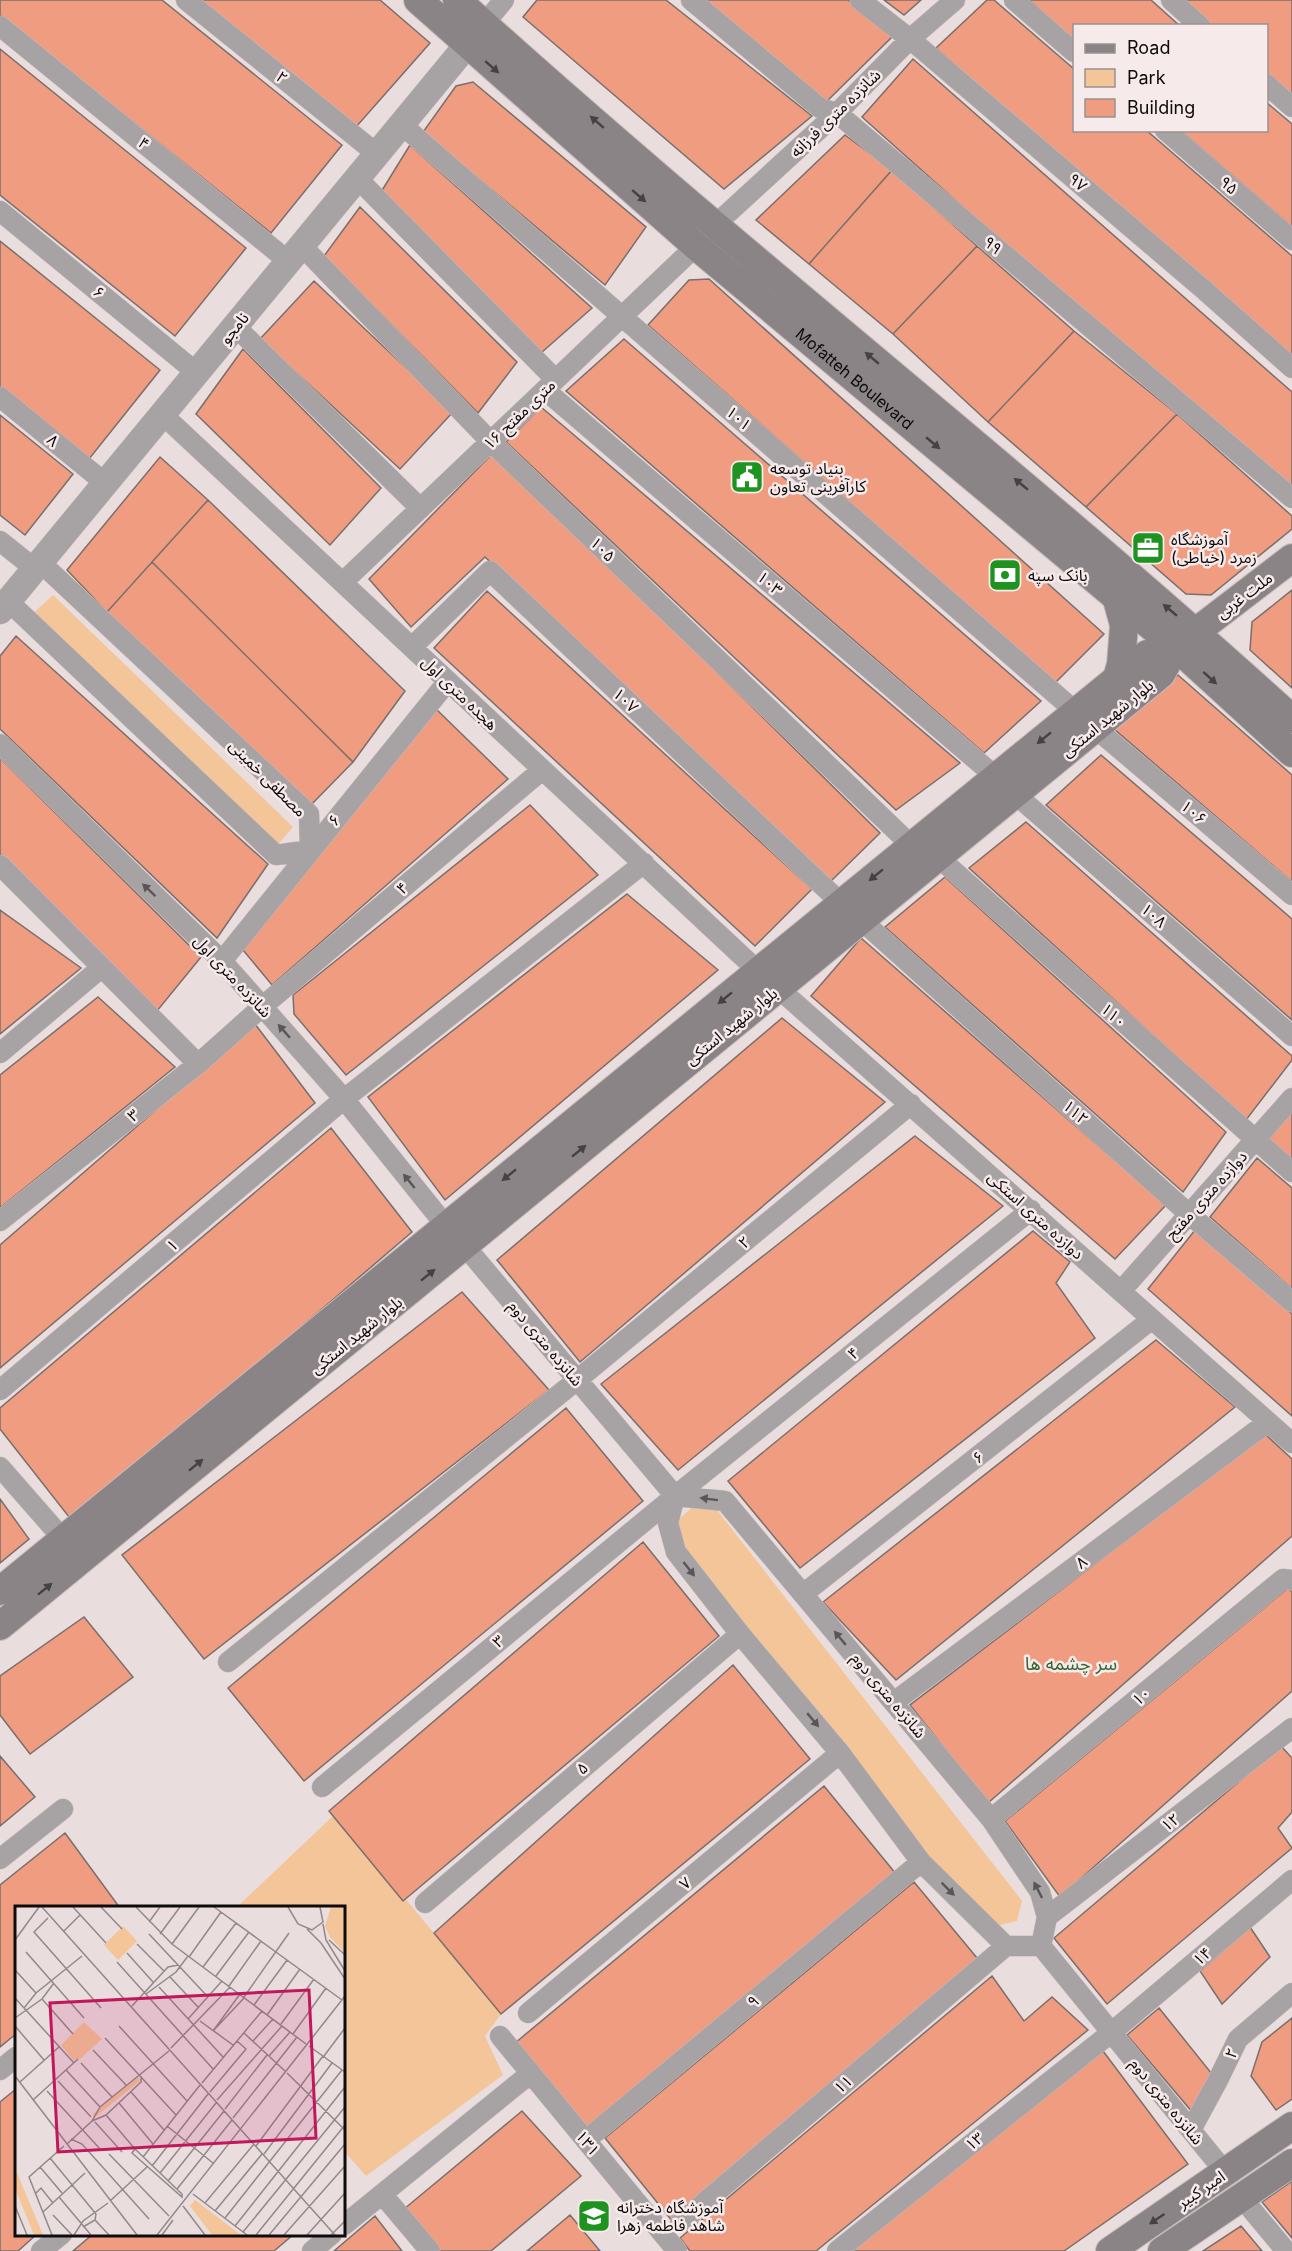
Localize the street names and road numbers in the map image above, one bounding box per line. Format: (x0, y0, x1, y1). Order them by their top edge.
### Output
street label: شانزده متری فرزانه (786, 65, 884, 161)
street label: ۲ (272, 66, 292, 88)
street label: ۴ (134, 132, 154, 154)
street label: ۹۷ (1065, 168, 1091, 196)
street label: ۹۵ (1216, 171, 1242, 199)
street label: ۹۹ (980, 231, 1006, 259)
street label: ۶ (89, 281, 109, 303)
street label: نامجو (215, 308, 253, 348)
street label: Mofatteh Boulevard (792, 324, 918, 434)
street label: ۱۶ متری مفتح (479, 375, 561, 456)
street label: ۱۰۱ (722, 401, 756, 435)
street label: ۸ (43, 429, 63, 451)
street label: ۱۰۵ (586, 532, 620, 566)
street label: ۱۰۳ (753, 566, 787, 600)
street label: ملت غربی (1212, 567, 1276, 623)
street label: هجده متری اول (417, 652, 502, 735)
street label: بلوار شهید استکی (1057, 675, 1157, 761)
street label: ۱۰۷ (609, 683, 643, 717)
street label: مصطفی خمینی (225, 735, 311, 821)
street label: ۱۰۶ (1177, 796, 1211, 828)
street label: ۶ (323, 810, 345, 830)
street label: ۴ (392, 877, 412, 899)
street label: ۱۰۸ (1137, 898, 1171, 932)
street label: شانزده متری اول (189, 931, 276, 1022)
street label: بلوار شهید استکی (681, 983, 781, 1069)
street label: ۱۱۰ (1097, 998, 1131, 1032)
street label: ۱۱۲ (1059, 1095, 1093, 1129)
street label: ۳ (123, 1104, 143, 1126)
street label: دوازده متری مفتح (1161, 1146, 1253, 1246)
street label: دوازده متری استکی (984, 1167, 1088, 1263)
street label: ۲ (734, 1231, 754, 1253)
street label: ۱ (162, 1234, 182, 1256)
street label: بلوار شهید استکی (306, 1292, 406, 1378)
street label: شانزده متری دوم (502, 1296, 588, 1392)
street label: ۴ (843, 1342, 863, 1364)
street label: ۶ (968, 1446, 988, 1468)
street label: ۸ (1071, 1551, 1091, 1573)
street label: ۳ (488, 1630, 508, 1652)
street label: شانزده متری دوم (845, 1648, 931, 1744)
street label: ۱۰ (1128, 1682, 1154, 1710)
street label: ۵ (572, 1757, 592, 1779)
street label: ۱۲ (1157, 1808, 1183, 1836)
street label: ۷ (675, 1872, 695, 1894)
street label: ۱۴ (1189, 1942, 1215, 1970)
street label: ۹ (743, 1990, 763, 2012)
street label: ۲ (1220, 2045, 1242, 2061)
street label: شانزده متری دوم (1124, 2054, 1208, 2150)
street label: ۱۱ (830, 2070, 856, 2098)
street label: ۱۳۱ (572, 2126, 604, 2160)
street label: ۱۳ (961, 2127, 987, 2155)
street label: امیر کبیر (1172, 2166, 1229, 2213)

